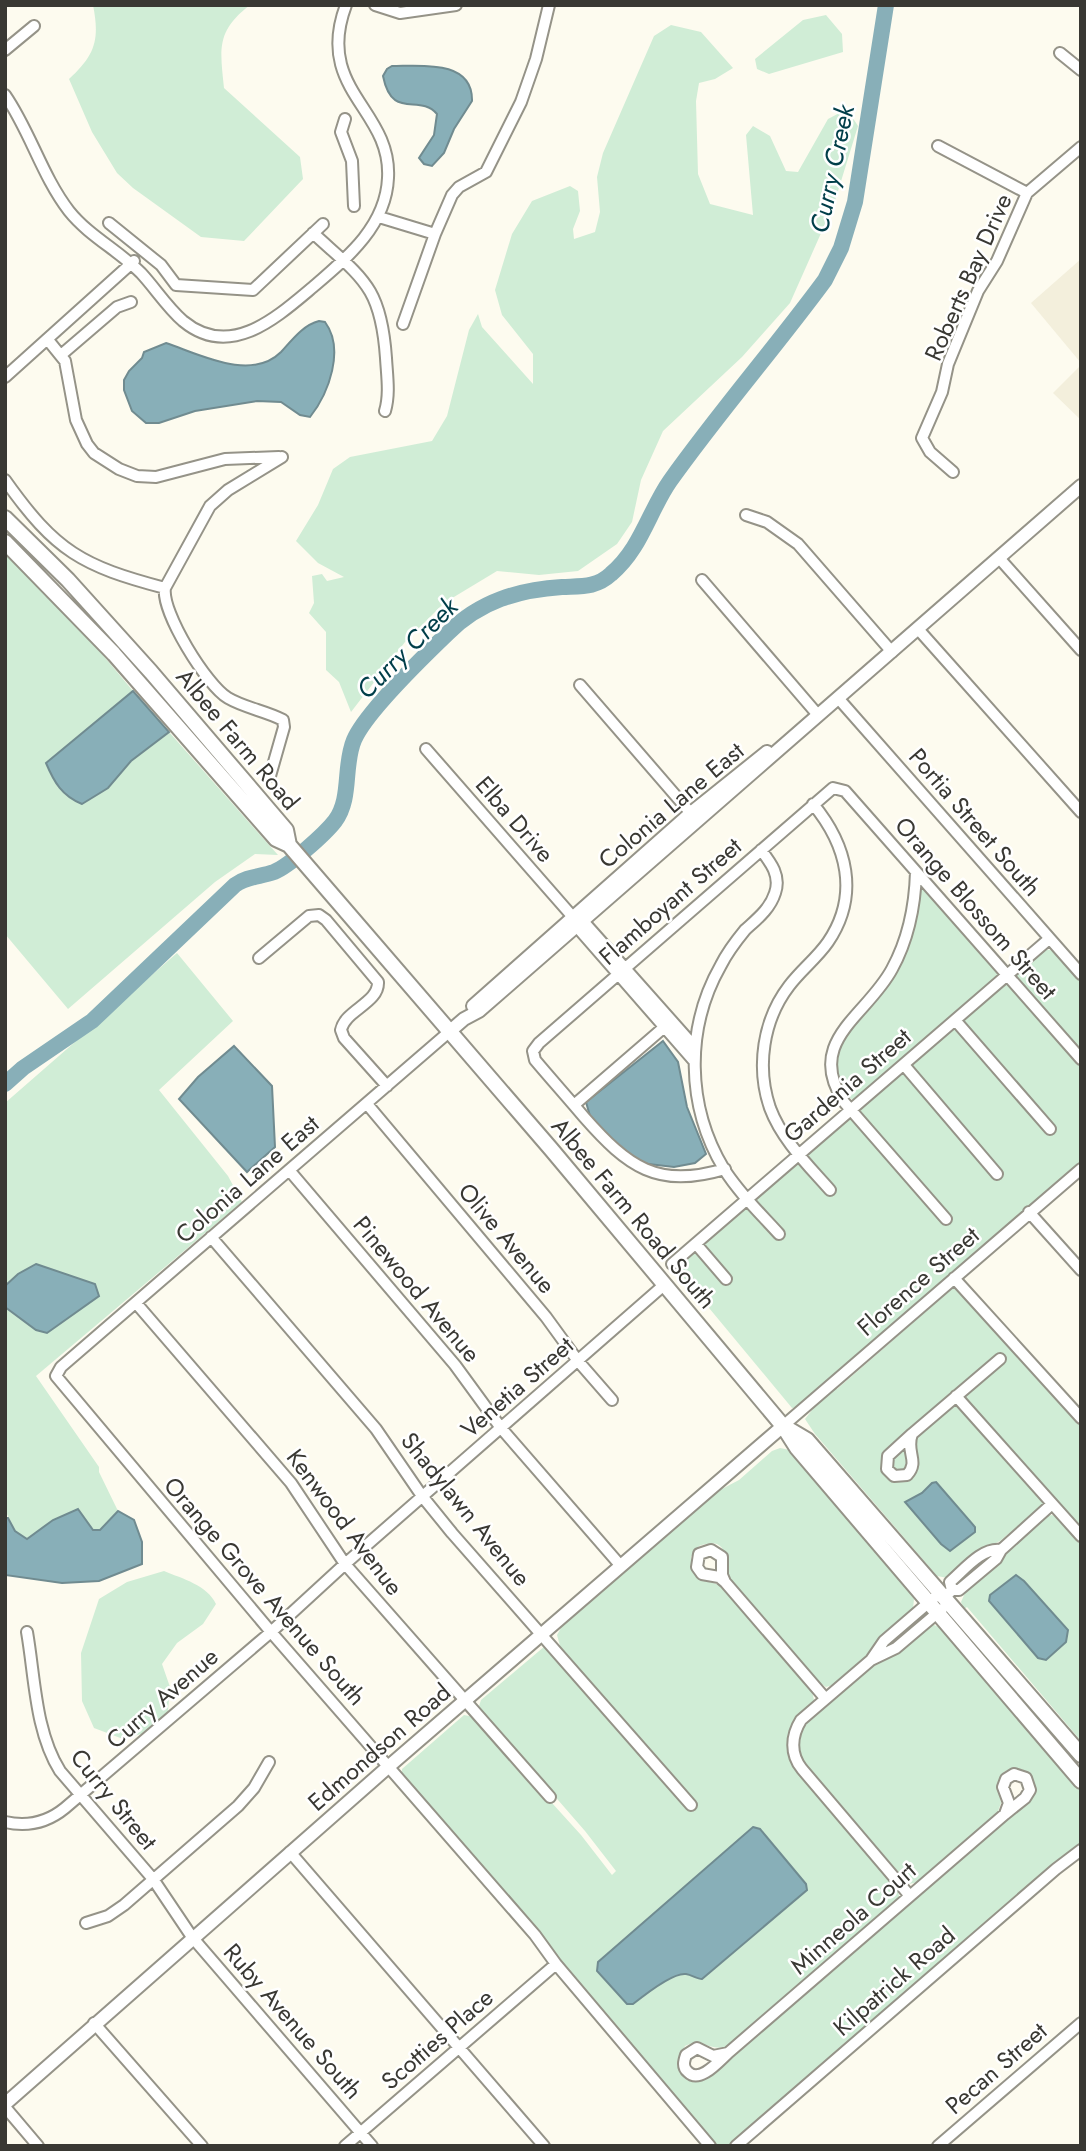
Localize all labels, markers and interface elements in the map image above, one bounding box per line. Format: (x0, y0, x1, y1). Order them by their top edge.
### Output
water label: Curry Creek (800, 100, 865, 237)
street label: Roberts Bay Drive (916, 188, 1020, 366)
water label: Curry Creek (348, 587, 468, 707)
street label: Albee Farm Road (168, 660, 308, 818)
street label: Colonia Lane East (591, 733, 752, 876)
street label: Portia Street South (901, 740, 1049, 904)
street label: Elba Drive (468, 768, 562, 870)
street label: Orange Blossom Street (887, 809, 1066, 1007)
street label: Flamboyant Street (591, 829, 749, 973)
street label: Gardenia Street (775, 1019, 919, 1150)
street label: Colonia Lane East (167, 1106, 327, 1251)
street label: Albee Farm Road South (543, 1110, 725, 1316)
street label: Olive Avenue (450, 1175, 564, 1301)
street label: Pinewood Avenue (345, 1208, 489, 1370)
street label: Florence Street (849, 1218, 987, 1344)
street label: Venetia Street (453, 1328, 581, 1446)
street label: Shadylawn Avenue (393, 1424, 539, 1594)
street label: Kenwood Avenue (278, 1441, 412, 1603)
street label: Orange Grove Avenue South (156, 1469, 374, 1713)
street label: Curry Avenue (98, 1639, 226, 1757)
street label: Edmondson Road (300, 1675, 458, 1819)
street label: Curry Street (62, 1741, 166, 1857)
street label: Minneola Court (782, 1853, 924, 1983)
street label: Kilpatrick Road (825, 1918, 963, 2044)
street label: Ruby Avenue South (215, 1935, 371, 2107)
street label: Scotties Place (373, 1980, 501, 2098)
street label: Pecan Street (937, 2014, 1055, 2122)

